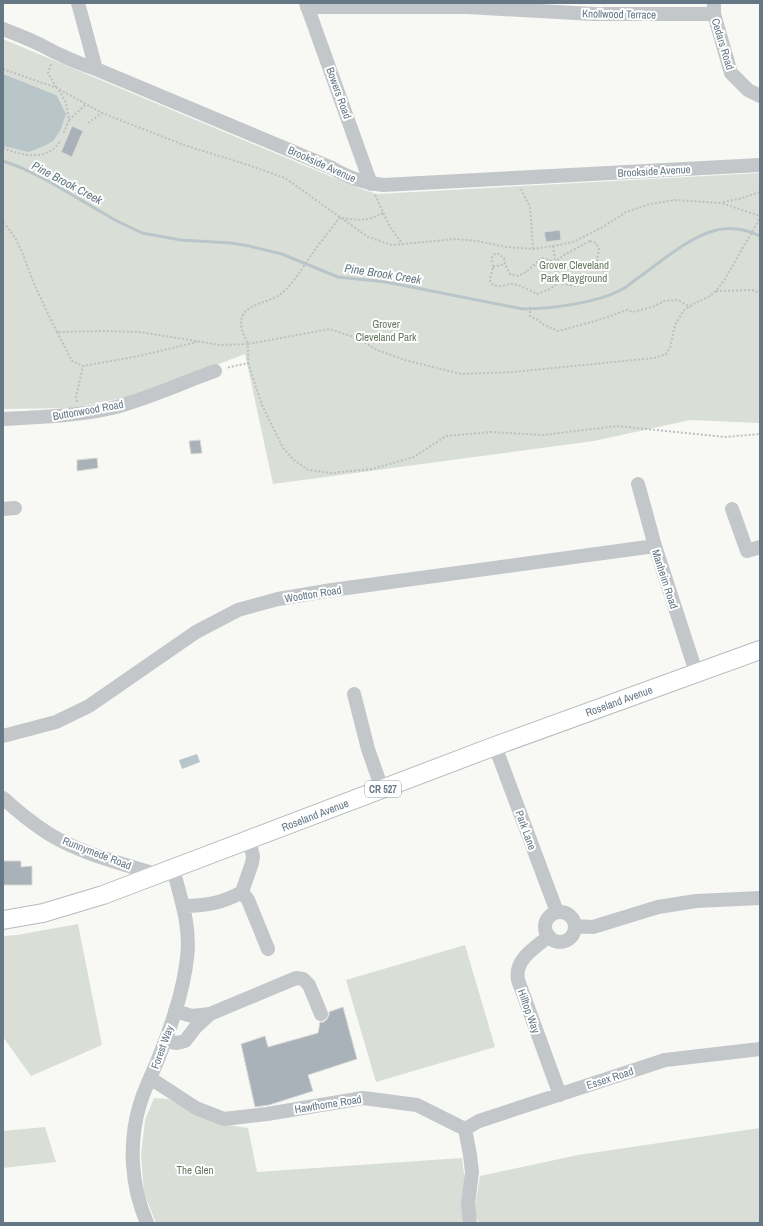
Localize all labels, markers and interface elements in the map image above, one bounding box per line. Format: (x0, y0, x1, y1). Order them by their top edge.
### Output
street label: Knollwood Terrace (582, 6, 656, 22)
street label: Cedars Road (709, 17, 737, 71)
street label: Bowers Road (323, 65, 355, 121)
street label: Brookside Avenue (286, 143, 358, 185)
water label: Pine Brook Creek (29, 158, 106, 209)
street label: Brookside Avenue (617, 162, 691, 180)
park label: Grover Cleveland Park Playground (539, 258, 609, 285)
water label: Pine Brook Creek (343, 260, 424, 288)
park label: Grover Cleveland Park (355, 317, 417, 344)
street label: Buttonwood Road (51, 397, 125, 423)
street label: Manheim Road (649, 548, 681, 610)
street label: Wootton Road (284, 583, 342, 605)
street label: Roseland Avenue (583, 682, 655, 720)
road number: CR 527 (365, 781, 401, 797)
street label: Roseland Avenue (280, 796, 350, 834)
street label: Park Lane (512, 808, 540, 852)
street label: Runnymede Road (61, 833, 133, 873)
street label: Hilltop Way (515, 987, 544, 1035)
street label: Forest Way (148, 1023, 176, 1071)
street label: Essex Road (585, 1064, 635, 1092)
street label: Hawthorne Road (293, 1092, 363, 1116)
park label: The Glen (176, 1163, 214, 1177)

